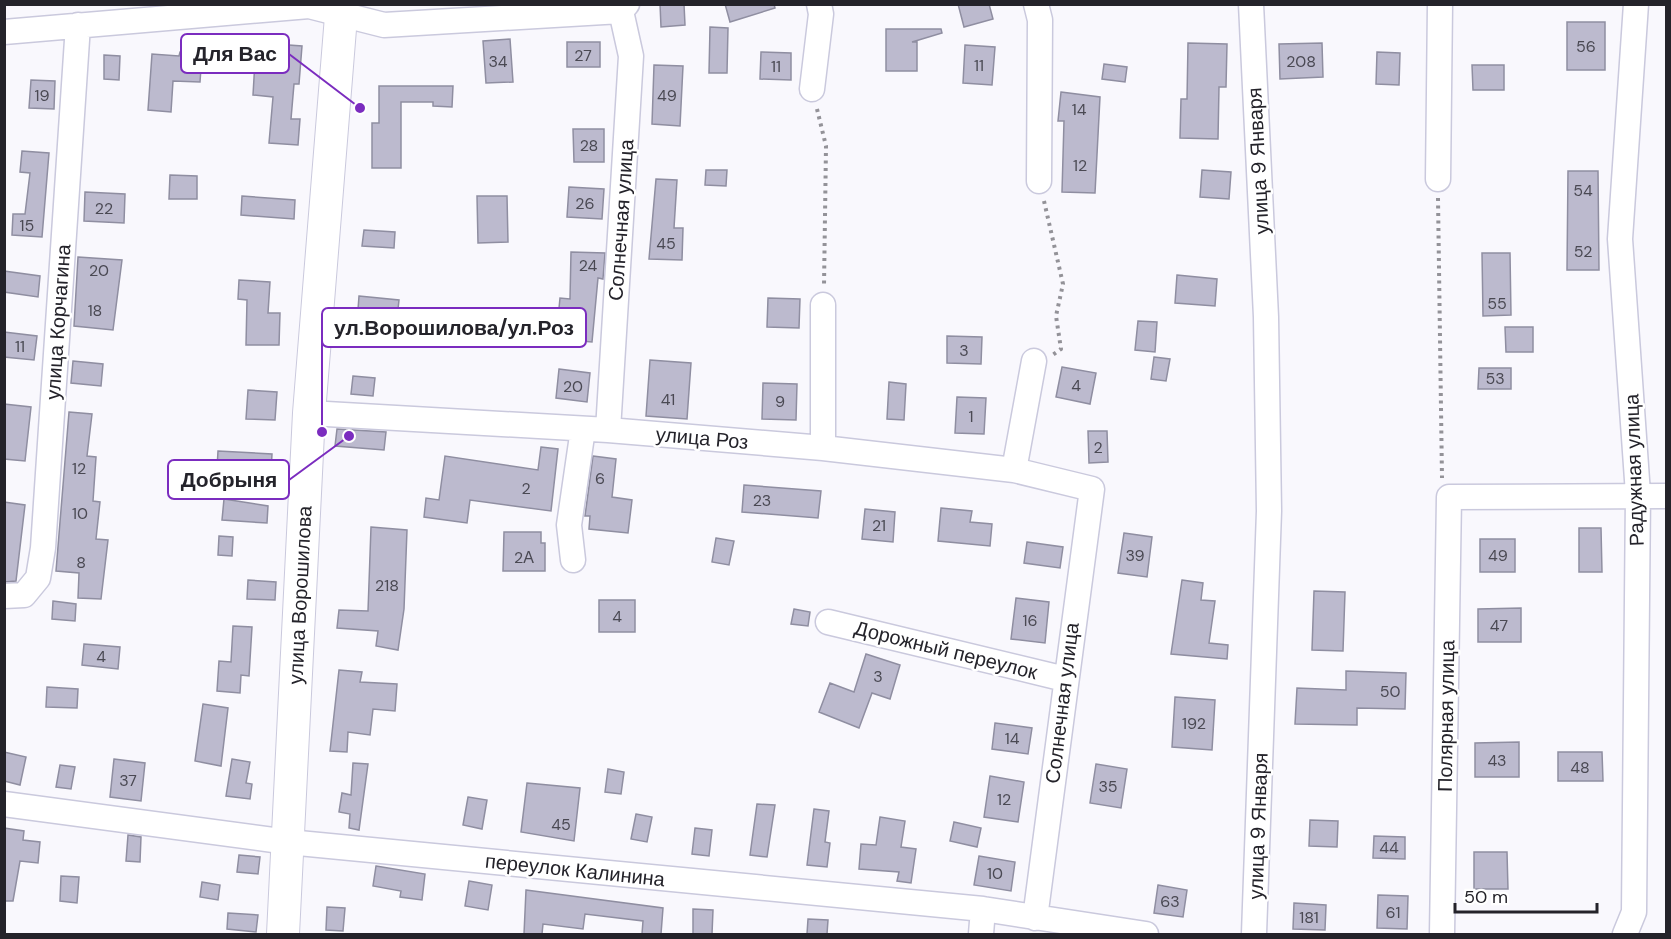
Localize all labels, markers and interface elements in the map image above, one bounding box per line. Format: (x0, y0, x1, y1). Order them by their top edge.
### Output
callout: Для Вас (181, 34, 289, 73)
house number: 56 (1576, 36, 1596, 57)
text: Для Вас (193, 40, 277, 68)
house number: 27 (574, 45, 592, 66)
house number: 34 (488, 51, 508, 72)
house number: 208 (1286, 51, 1316, 72)
house number: 11 (974, 55, 984, 76)
house number: 11 (771, 56, 781, 77)
house number: 19 (34, 85, 50, 106)
house number: 49 (657, 85, 677, 106)
street label: улица 9 Января (1241, 87, 1275, 235)
house number: 14 (1072, 99, 1087, 120)
house number: 28 (580, 135, 598, 156)
street label: Солнечная улица (602, 137, 640, 302)
house number: 12 (1073, 155, 1087, 176)
house number: 54 (1573, 180, 1593, 201)
house number: 26 (575, 193, 595, 214)
house number: 22 (95, 198, 113, 219)
house number: 15 (20, 215, 34, 236)
house number: 45 (656, 233, 676, 254)
house number: 52 (1574, 241, 1592, 262)
street label: улица Корчагина (40, 242, 76, 401)
house number: 24 (579, 255, 598, 276)
house number: 20 (89, 260, 109, 281)
house number: 55 (1487, 293, 1507, 314)
house number: 18 (88, 300, 102, 321)
callout: ул.Ворошилова/ул.Роз (322, 308, 586, 347)
text: ул.Ворошилова/ул.Роз (334, 314, 574, 342)
house number: 11 (15, 336, 25, 357)
house number: 3 (959, 340, 969, 361)
house number: 53 (1485, 368, 1505, 389)
house number: 4 (1071, 375, 1081, 396)
house number: 20 (563, 376, 583, 397)
house number: 41 (661, 389, 675, 410)
house number: 9 (775, 391, 785, 412)
street label: Радужная улица (1618, 393, 1650, 547)
house number: 1 (969, 406, 974, 427)
street label: улица Роз (655, 421, 749, 455)
house number: 2 (1093, 437, 1103, 458)
house number: 12 (72, 458, 86, 479)
callout: Добрыня (168, 460, 289, 499)
text: Добрыня (181, 466, 277, 494)
house number: 6 (595, 468, 605, 489)
house number: 2 (521, 478, 531, 499)
house number: 23 (753, 490, 771, 511)
house number: 10 (72, 503, 88, 524)
street label: улица Ворошилова (282, 504, 318, 685)
house number: 21 (872, 515, 886, 536)
house number: 39 (1125, 545, 1145, 566)
house number: 49 (1488, 545, 1508, 566)
house number: 2А (514, 547, 534, 568)
house number: 8 (76, 552, 86, 573)
house number: 218 (375, 575, 399, 596)
house number: 4 (612, 606, 622, 627)
house number: 16 (1022, 610, 1038, 631)
street label: Дорожный переулок (852, 615, 1040, 685)
house number: 47 (1490, 615, 1508, 636)
street label: Солнечная улица (1039, 620, 1085, 785)
street label: Полярная улица (1432, 639, 1460, 792)
house number: 4 (96, 646, 106, 667)
house number: 3 (873, 666, 883, 687)
house number: 50 (1380, 681, 1400, 702)
house number: 192 (1182, 713, 1206, 734)
house number: 14 (1005, 728, 1020, 749)
house number: 43 (1487, 750, 1507, 771)
street label: улица 9 Января (1242, 752, 1274, 900)
house number: 48 (1570, 757, 1590, 778)
house number: 37 (119, 770, 137, 791)
house number: 35 (1098, 776, 1118, 797)
house number: 12 (997, 789, 1011, 810)
house number: 45 (551, 814, 571, 835)
house number: 44 (1379, 837, 1399, 858)
street label: переулок Калинина (484, 848, 667, 892)
house number: 10 (987, 863, 1003, 884)
scale bar (1455, 876, 1598, 914)
text: 50 m (1464, 885, 1508, 909)
house number: 63 (1160, 891, 1180, 912)
house number: 61 (1385, 902, 1401, 923)
house number: 181 (1299, 907, 1319, 928)

